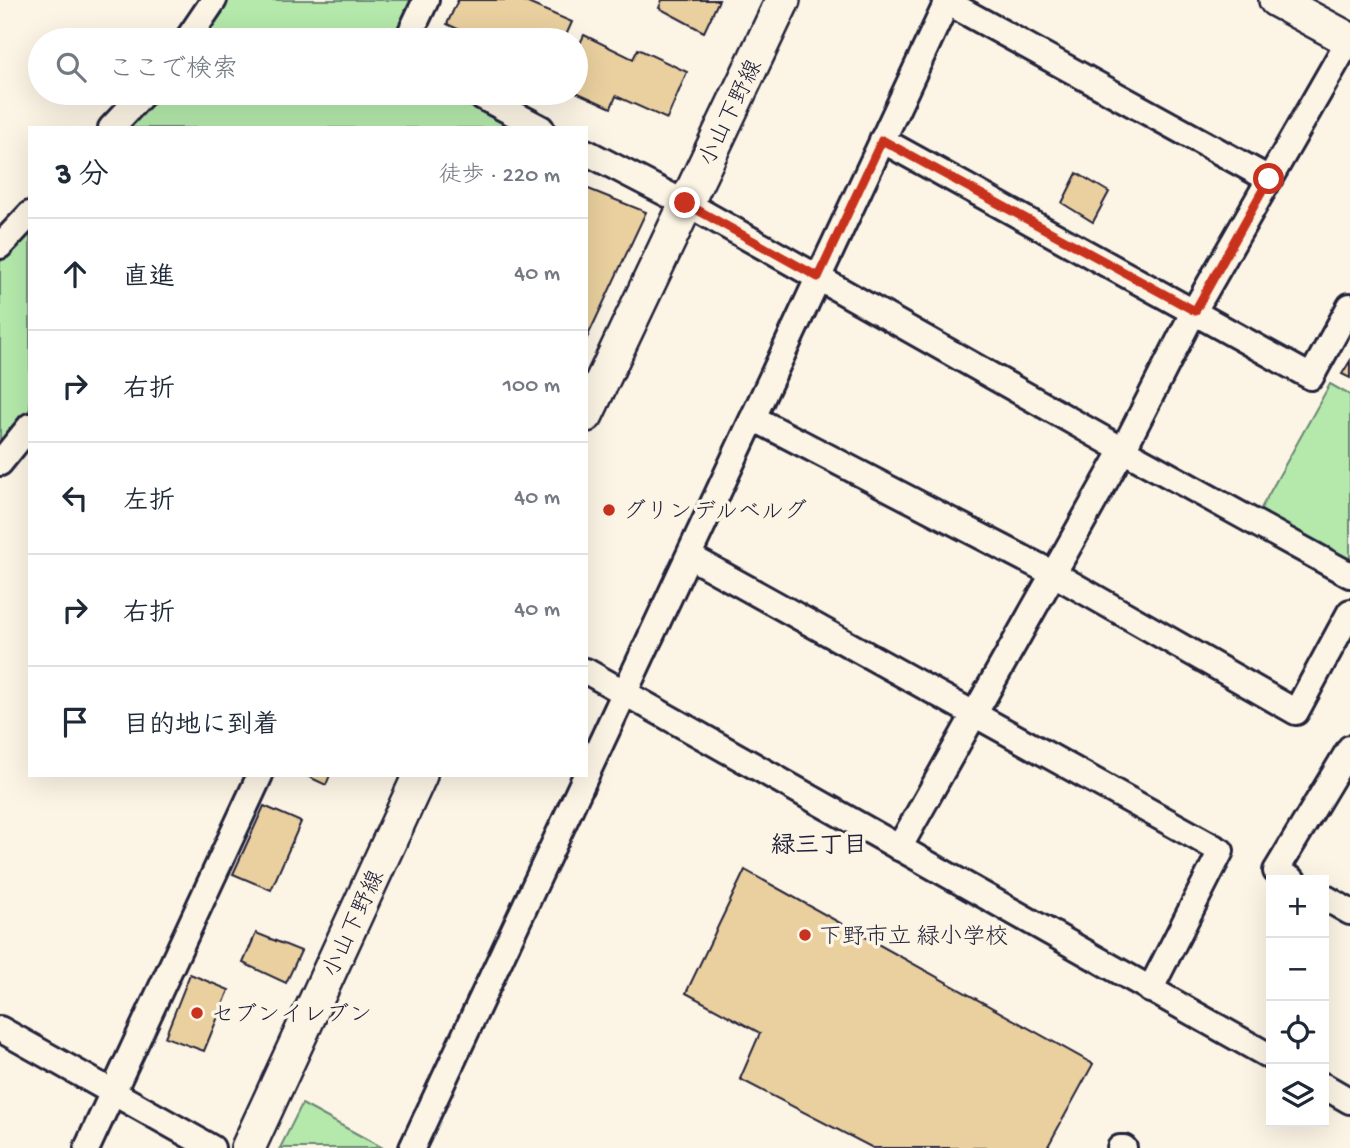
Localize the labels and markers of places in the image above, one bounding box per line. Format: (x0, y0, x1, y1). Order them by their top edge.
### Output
place label: グリンデルベルグ (623, 499, 807, 527)
marker: グリンデルベルグ (601, 502, 617, 518)
place label: 下野市立 緑小学校 (819, 924, 1008, 952)
marker: 下野市立 緑小学校 (797, 927, 813, 943)
place label: セブンイレブン (211, 1002, 372, 1030)
marker: セブンイレブン (189, 1005, 205, 1021)

